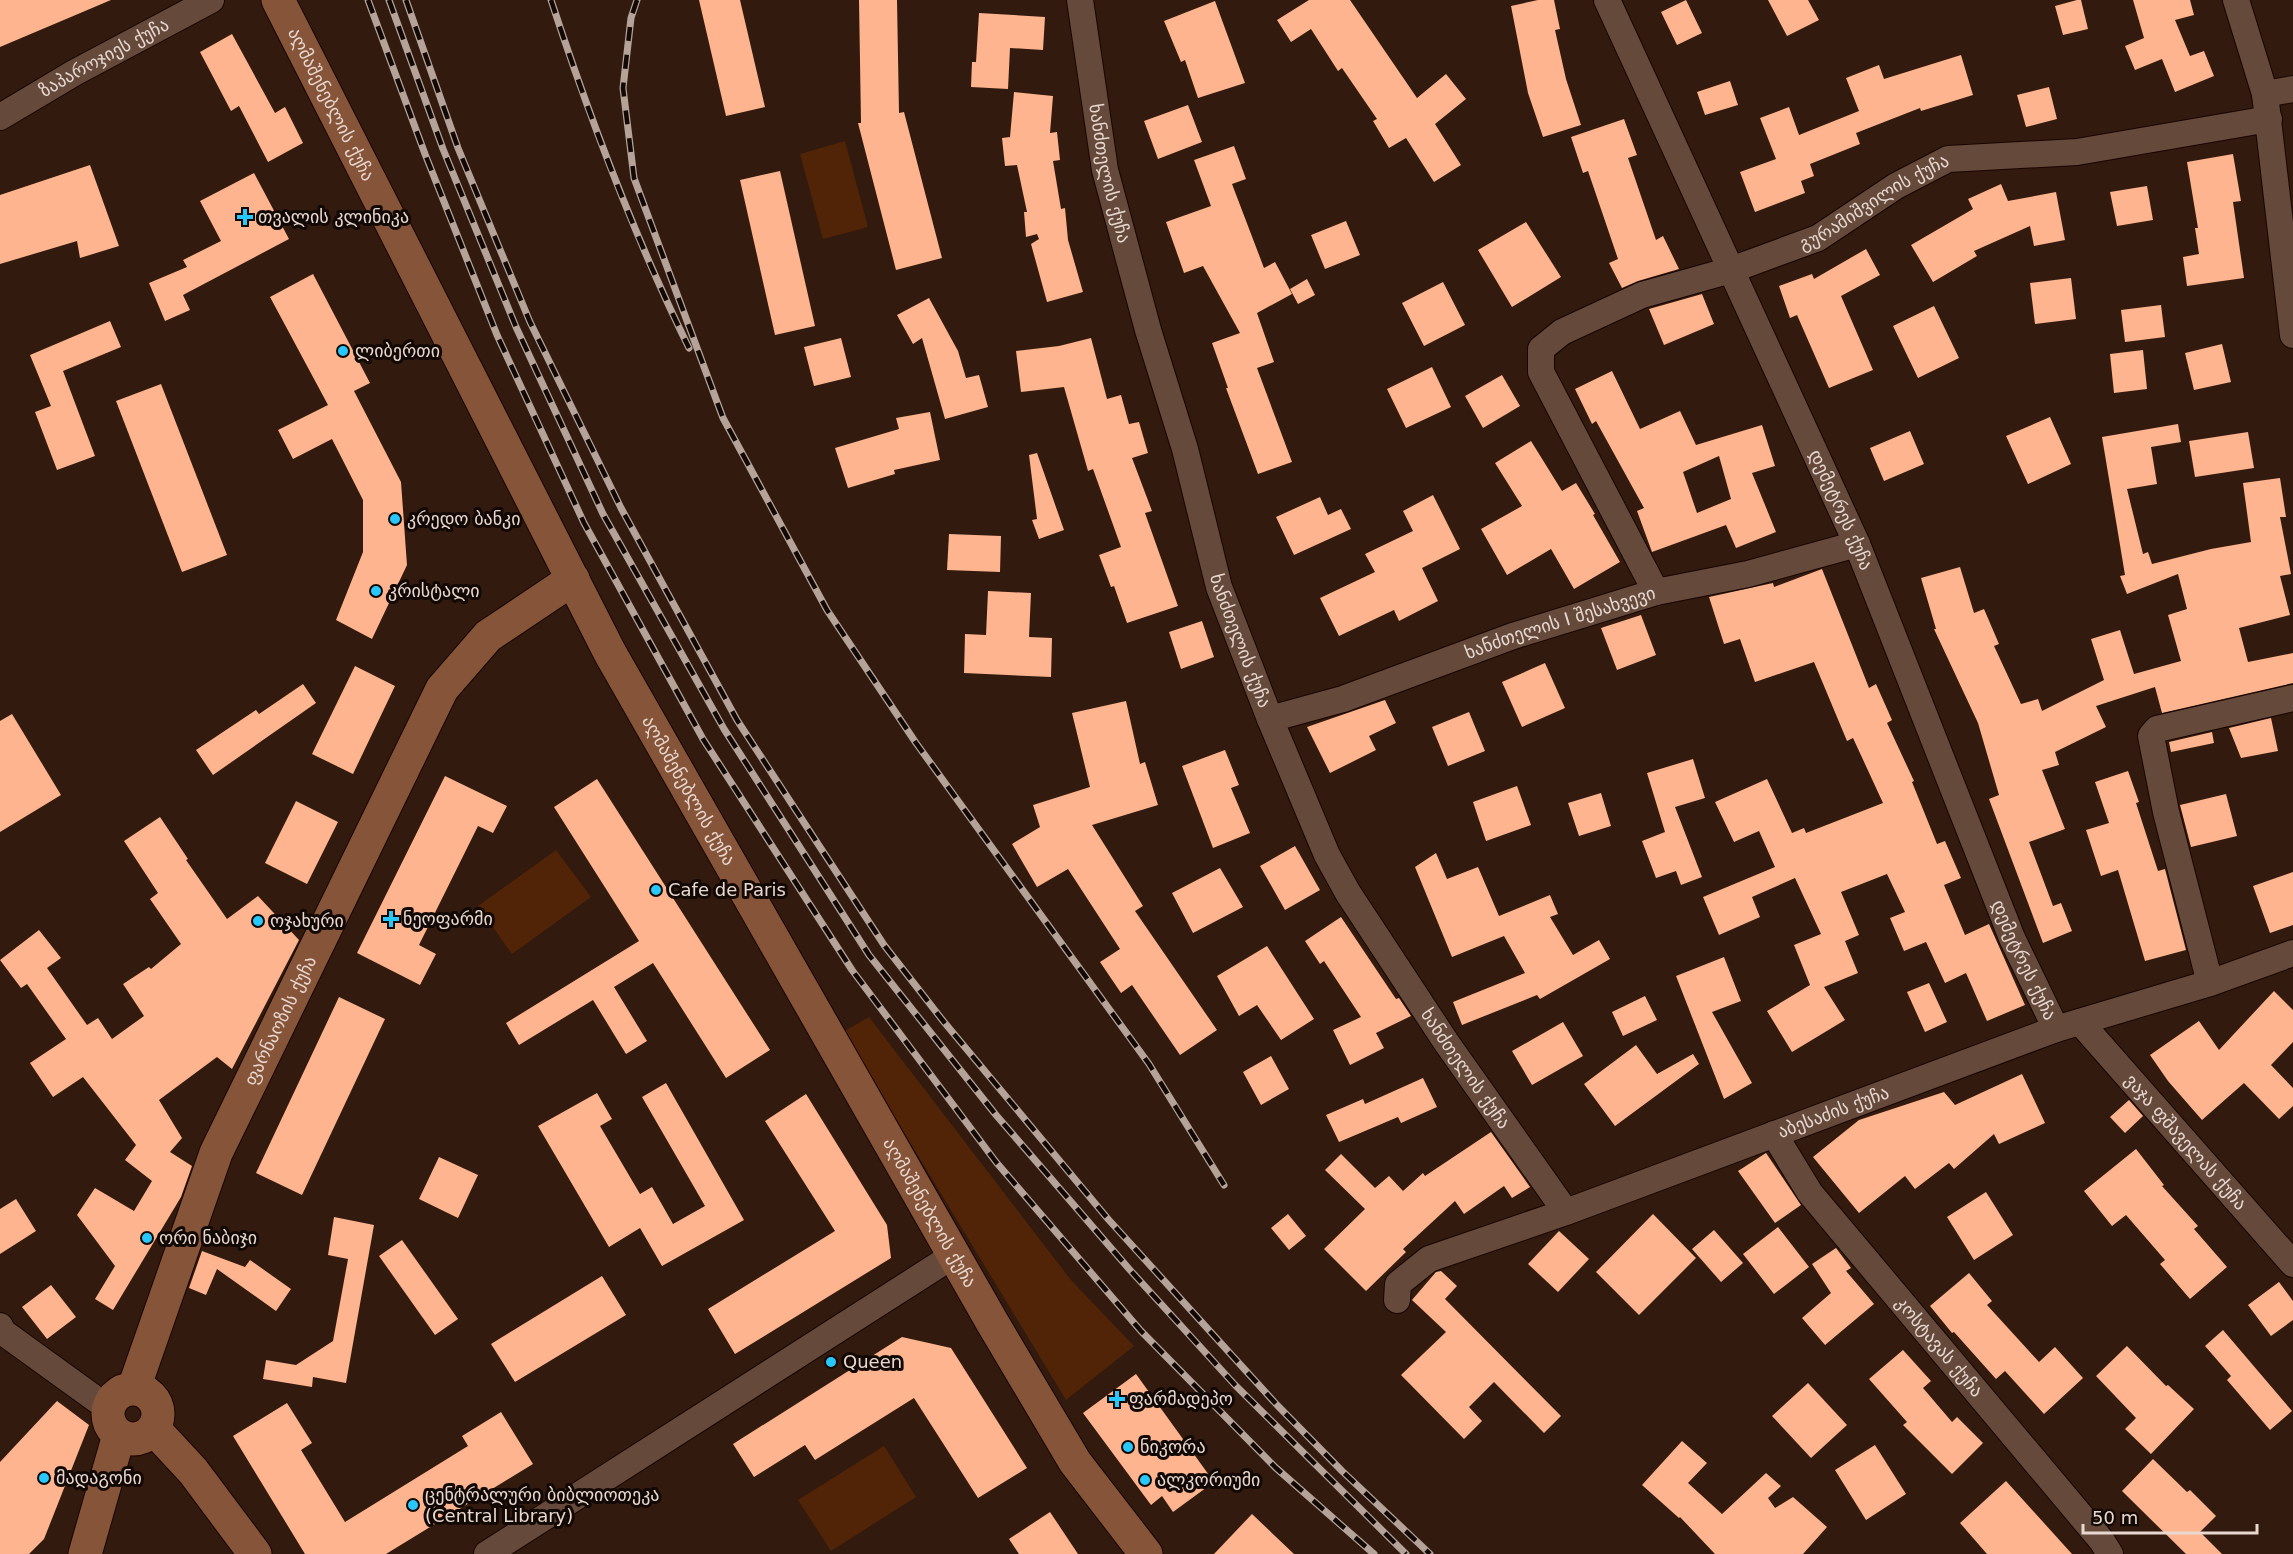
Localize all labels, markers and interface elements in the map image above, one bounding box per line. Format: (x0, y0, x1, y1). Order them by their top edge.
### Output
street label: ზაპაროჯიეს ქუჩა (36, 14, 172, 101)
street label: აღმაშენებლის ქუჩა (284, 24, 379, 184)
street label: ხანძთელის ქუჩა (1085, 102, 1135, 245)
street label: გურამიშვილის ქუჩა (1796, 149, 1952, 254)
place label: თვალის კლინიკა (258, 206, 409, 227)
marker: თვალის კლინიკა (236, 208, 254, 226)
place label: ლიბერთი (355, 340, 440, 361)
marker: ლიბერთი (336, 344, 350, 358)
street label: დემეტრეს ქუჩა (1805, 446, 1877, 573)
place label: კრედო ბანკი (407, 508, 521, 529)
marker: კრედო ბანკი (388, 512, 402, 526)
street label: ხანძთელის ქუჩა (1206, 572, 1276, 711)
place label: კრისტალი (388, 580, 480, 601)
street label: ხანძთელის I შესახვევი (1462, 582, 1658, 663)
marker: კრისტალი (369, 584, 383, 598)
street label: აღმაშენებლის ქუჩა (638, 712, 740, 869)
place label: Cafe de Paris (668, 879, 786, 900)
marker: Cafe de Paris (649, 883, 663, 897)
street label: დემეტრეს ქუჩა (1988, 897, 2061, 1023)
place label: ნეოფარმი (403, 908, 493, 929)
place label: ოჯახური (270, 910, 344, 931)
marker: ნეოფარმი (384, 912, 398, 926)
marker: ოჯახური (251, 914, 265, 928)
street label: ფარნაოზის ქუჩა (240, 952, 320, 1089)
street label: ხანძთელის ქუჩა (1417, 1004, 1515, 1133)
street label: ვაჯა ფშაველას ქუჩა (2121, 1070, 2251, 1214)
street label: აბესაძის ქუჩა (1775, 1081, 1892, 1142)
street label: აღმაშენებლის ქუჩა (879, 1134, 981, 1291)
place label: ორი ნაბიჯი (159, 1227, 257, 1248)
marker: ორი ნაბიჯი (140, 1231, 154, 1245)
street label: კოსტავას ქუჩა (1891, 1292, 1988, 1401)
place label: Queen (843, 1351, 902, 1372)
marker: Queen (824, 1355, 838, 1369)
place label: ფარმადეპო (1129, 1388, 1233, 1409)
marker: ფარმადეპო (1110, 1392, 1124, 1406)
place label: ნიკორა (1140, 1436, 1206, 1457)
marker: ნიკორა (1121, 1440, 1135, 1454)
place label: მადაგონი (56, 1467, 142, 1488)
place label: ალკორიუმი (1157, 1469, 1260, 1490)
marker: მადაგონი (37, 1471, 51, 1485)
marker: ალკორიუმი (1138, 1473, 1152, 1487)
place label: ცენტრალური ბიბლიოთეკა (Central Library) (425, 1484, 659, 1526)
scale bar (2083, 1497, 2257, 1535)
marker: ცენტრალური ბიბლიოთეკა (Central Library) (406, 1498, 420, 1512)
text: 50 m (2092, 1507, 2138, 1528)

